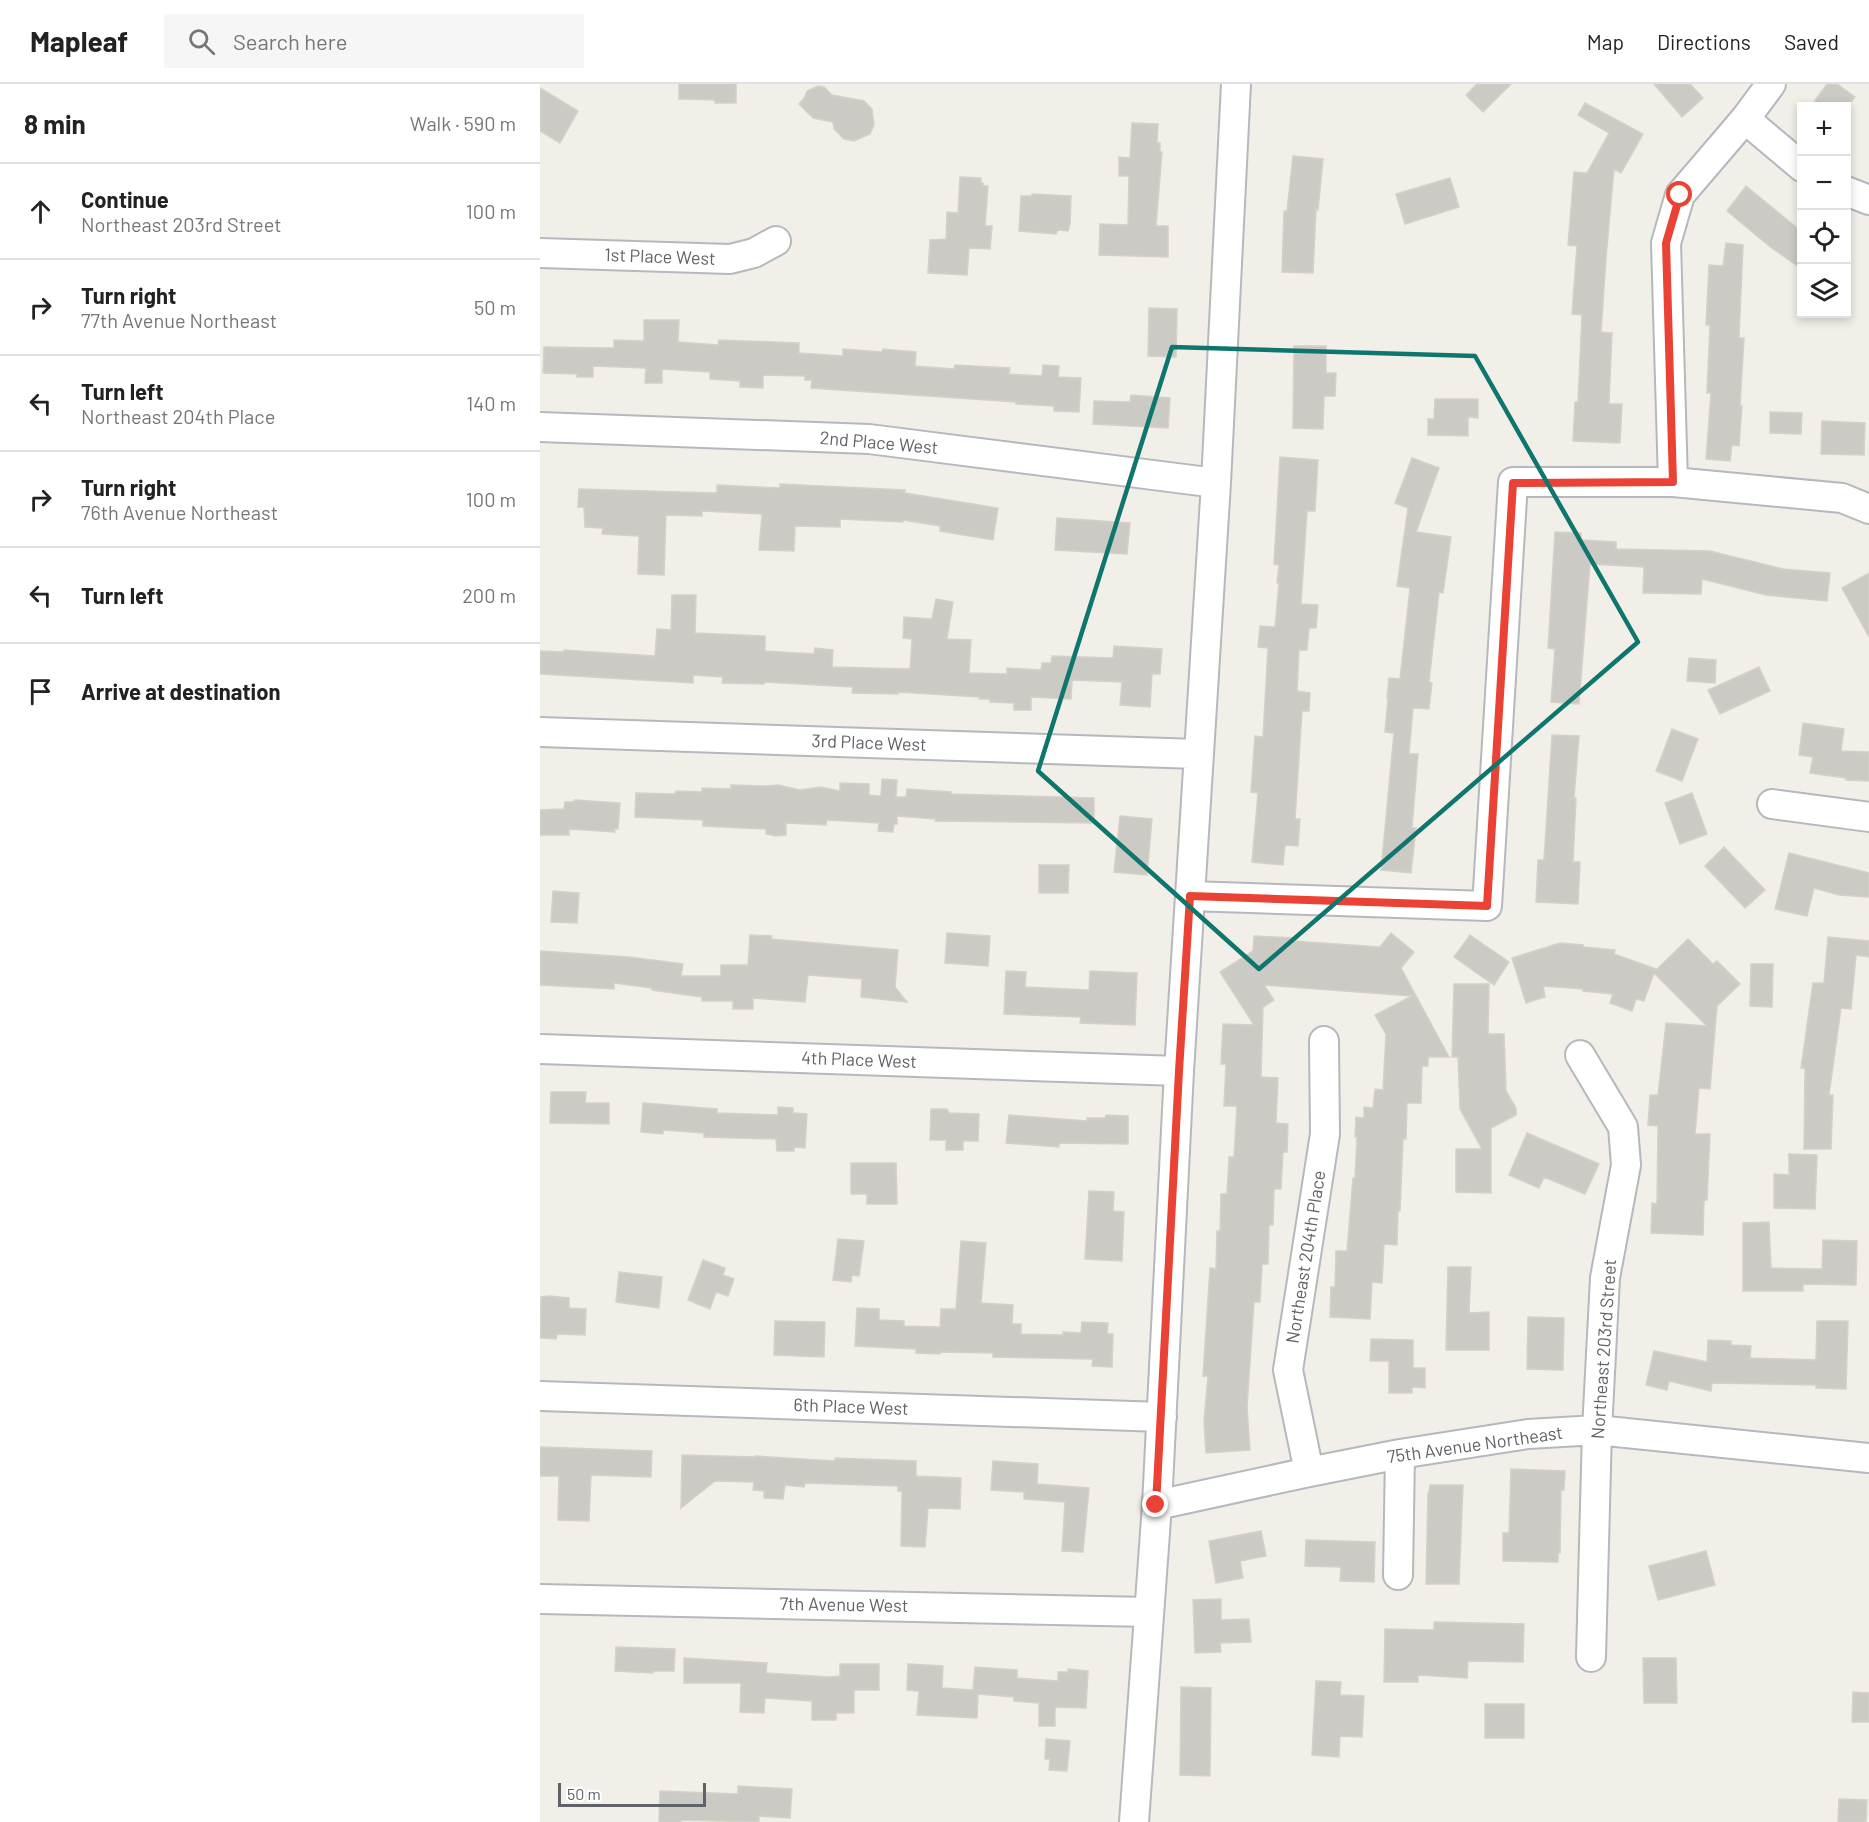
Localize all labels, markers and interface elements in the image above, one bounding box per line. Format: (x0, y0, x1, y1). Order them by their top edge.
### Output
search box (164, 14, 584, 68)
text: Mapleaf (30, 24, 128, 58)
icon: search (185, 25, 218, 58)
text: Search here (233, 28, 347, 54)
text: Map (1587, 29, 1624, 54)
text: Directions (1657, 29, 1751, 54)
text: Saved (1784, 29, 1839, 54)
map controls (1797, 102, 1851, 318)
button: + (1797, 102, 1851, 156)
text: 8 min (24, 108, 86, 139)
text: Walk · 590 m (410, 111, 516, 135)
button: − (1797, 156, 1851, 210)
route start (1666, 181, 1692, 207)
text: Continue (81, 186, 169, 212)
icon: ahead (24, 195, 57, 228)
text: 100 m (466, 199, 516, 223)
button: locate (1797, 210, 1851, 264)
text: Northeast 203rd Street (81, 212, 282, 236)
street label: 1st Place West (604, 243, 716, 269)
button: layers (1797, 264, 1851, 318)
text: Turn right (81, 282, 176, 308)
icon: right (24, 291, 57, 324)
text: 50 m (474, 295, 516, 319)
text: 77th Avenue Northeast (81, 308, 277, 332)
text: Turn left (81, 378, 164, 404)
icon: left (24, 387, 57, 420)
text: 140 m (466, 391, 516, 415)
text: Northeast 204th Place (81, 404, 275, 428)
street label: 2nd Place West (819, 426, 939, 458)
text: Turn right (81, 474, 176, 500)
icon: right (24, 483, 57, 516)
text: 100 m (466, 487, 516, 511)
text: 76th Avenue Northeast (81, 500, 278, 524)
icon: left (24, 579, 57, 612)
text: Turn left (81, 582, 164, 608)
text: 200 m (462, 583, 516, 607)
icon: arrive (24, 675, 57, 708)
text: Arrive at destination (81, 678, 280, 704)
street label: 3rd Place West (811, 729, 927, 755)
street label: 4th Place West (801, 1046, 917, 1072)
street label: Northeast 204th Place (1280, 1169, 1330, 1345)
street label: Northeast 203rd Street (1586, 1258, 1620, 1440)
street label: 6th Place West (793, 1393, 909, 1419)
street label: 75th Avenue Northeast (1386, 1421, 1564, 1467)
route end (1142, 1491, 1168, 1517)
street label: 7th Avenue West (779, 1592, 909, 1616)
scale bar (558, 1780, 706, 1808)
text: 50 m (567, 1784, 601, 1803)

